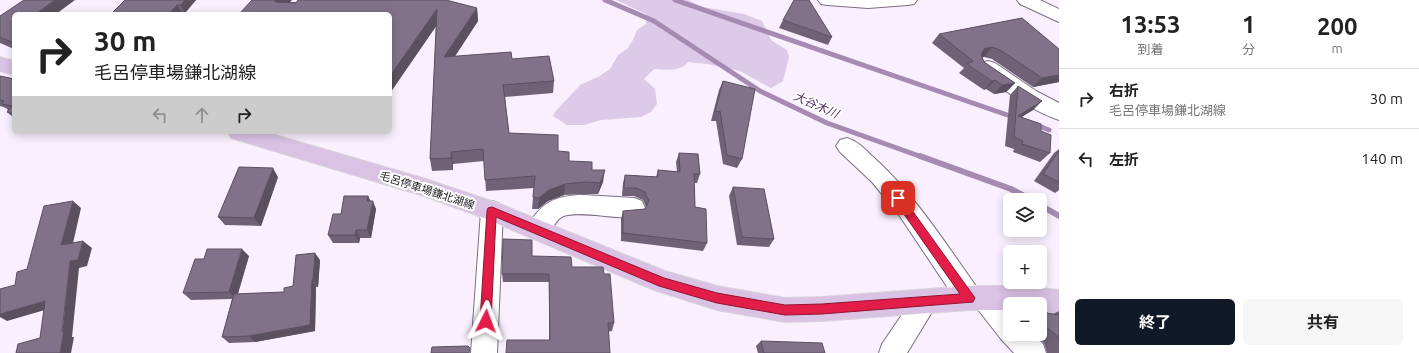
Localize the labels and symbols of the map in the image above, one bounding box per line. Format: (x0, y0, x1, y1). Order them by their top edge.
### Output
water label: 大谷木川 (792, 89, 843, 121)
street label: 毛呂停車場鎌北湖線 (378, 169, 476, 211)
pin (881, 181, 915, 215)
position arrow (465, 300, 507, 342)

